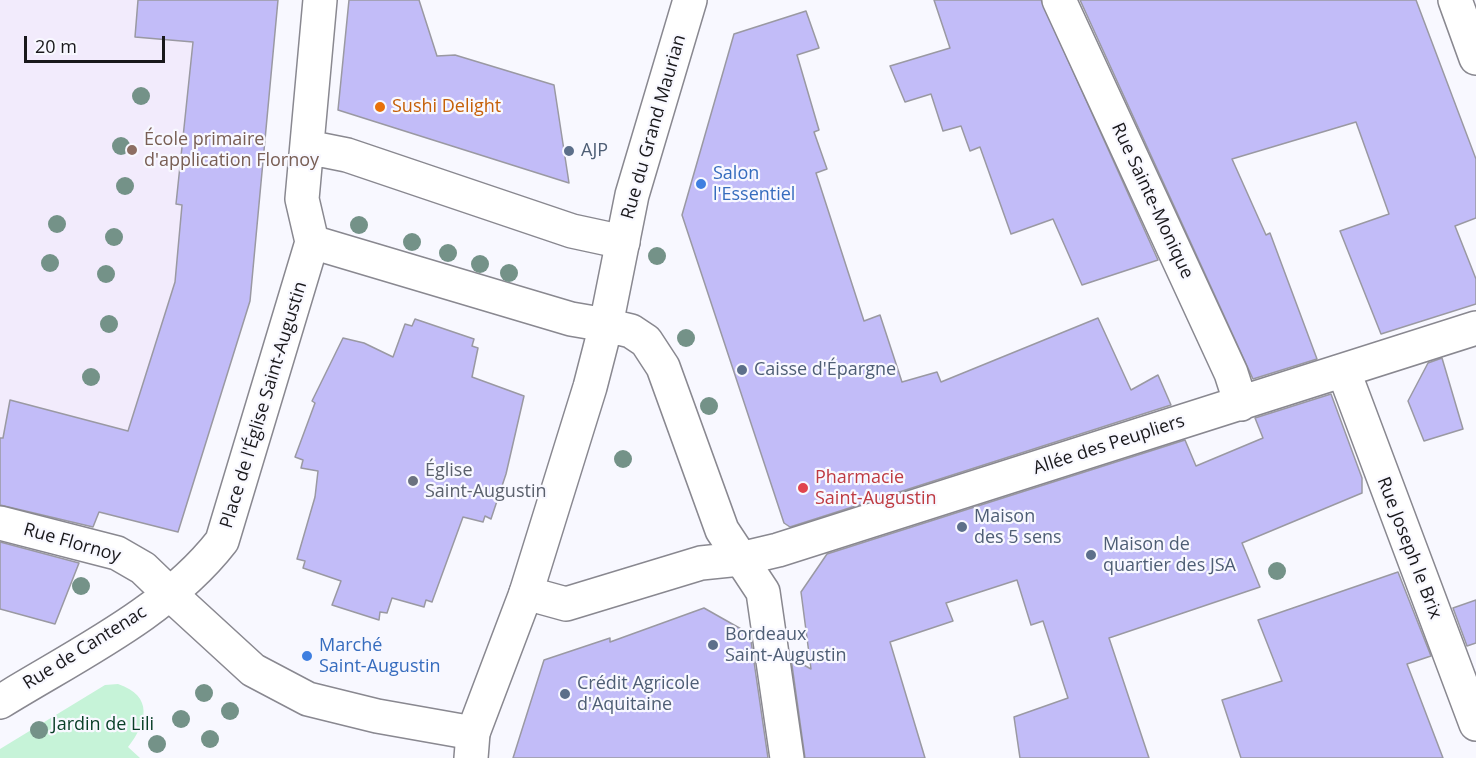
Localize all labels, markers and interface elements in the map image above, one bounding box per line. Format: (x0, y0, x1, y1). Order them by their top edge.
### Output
scale bar (27, 24, 168, 62)
street label: Rue du Grand Maurian (617, 32, 691, 222)
text: 20 m (35, 34, 77, 58)
place label: Sushi Delight (392, 96, 501, 118)
marker: Sushi Delight (373, 100, 387, 114)
street label: Rue Sainte-Monique (1106, 120, 1198, 282)
place label: École primaire d'application Flornoy (144, 129, 319, 172)
place label: AJP (581, 140, 608, 162)
marker: École primaire d'application Flornoy (125, 143, 139, 157)
marker: AJP (562, 144, 576, 158)
place label: Salon l'Essentiel (713, 163, 795, 206)
marker: Salon l'Essentiel (694, 177, 708, 191)
street label: Place de l'Église Saint-Augustin (216, 279, 312, 531)
place label: Caisse d'Épargne (754, 359, 896, 381)
marker: Caisse d'Épargne (735, 363, 749, 377)
street label: Allée des Peupliers (1031, 410, 1187, 480)
place label: Église Saint-Augustin (425, 460, 546, 502)
place label: Pharmacie Saint-Augustin (815, 467, 936, 510)
marker: Église Saint-Augustin (406, 474, 420, 488)
street label: Rue Joseph le Brix (1372, 474, 1446, 622)
marker: Pharmacie Saint-Augustin (796, 481, 810, 495)
place label: Maison des 5 sens (974, 506, 1062, 548)
street label: Rue Flornoy (21, 519, 123, 567)
marker: Maison des 5 sens (955, 520, 969, 534)
place label: Maison de quartier des JSA (1103, 534, 1236, 576)
marker: Maison de quartier des JSA (1084, 548, 1098, 562)
street label: Rue de Cantenac (19, 601, 151, 695)
place label: Bordeaux Saint-Augustin (725, 624, 846, 666)
place label: Marché Saint-Augustin (319, 635, 440, 678)
marker: Bordeaux Saint-Augustin (706, 638, 720, 652)
marker: Marché Saint-Augustin (300, 649, 314, 663)
place label: Crédit Agricole d'Aquitaine (577, 673, 700, 716)
marker: Crédit Agricole d'Aquitaine (558, 687, 572, 701)
park label: Jardin de Lili (52, 714, 154, 736)

